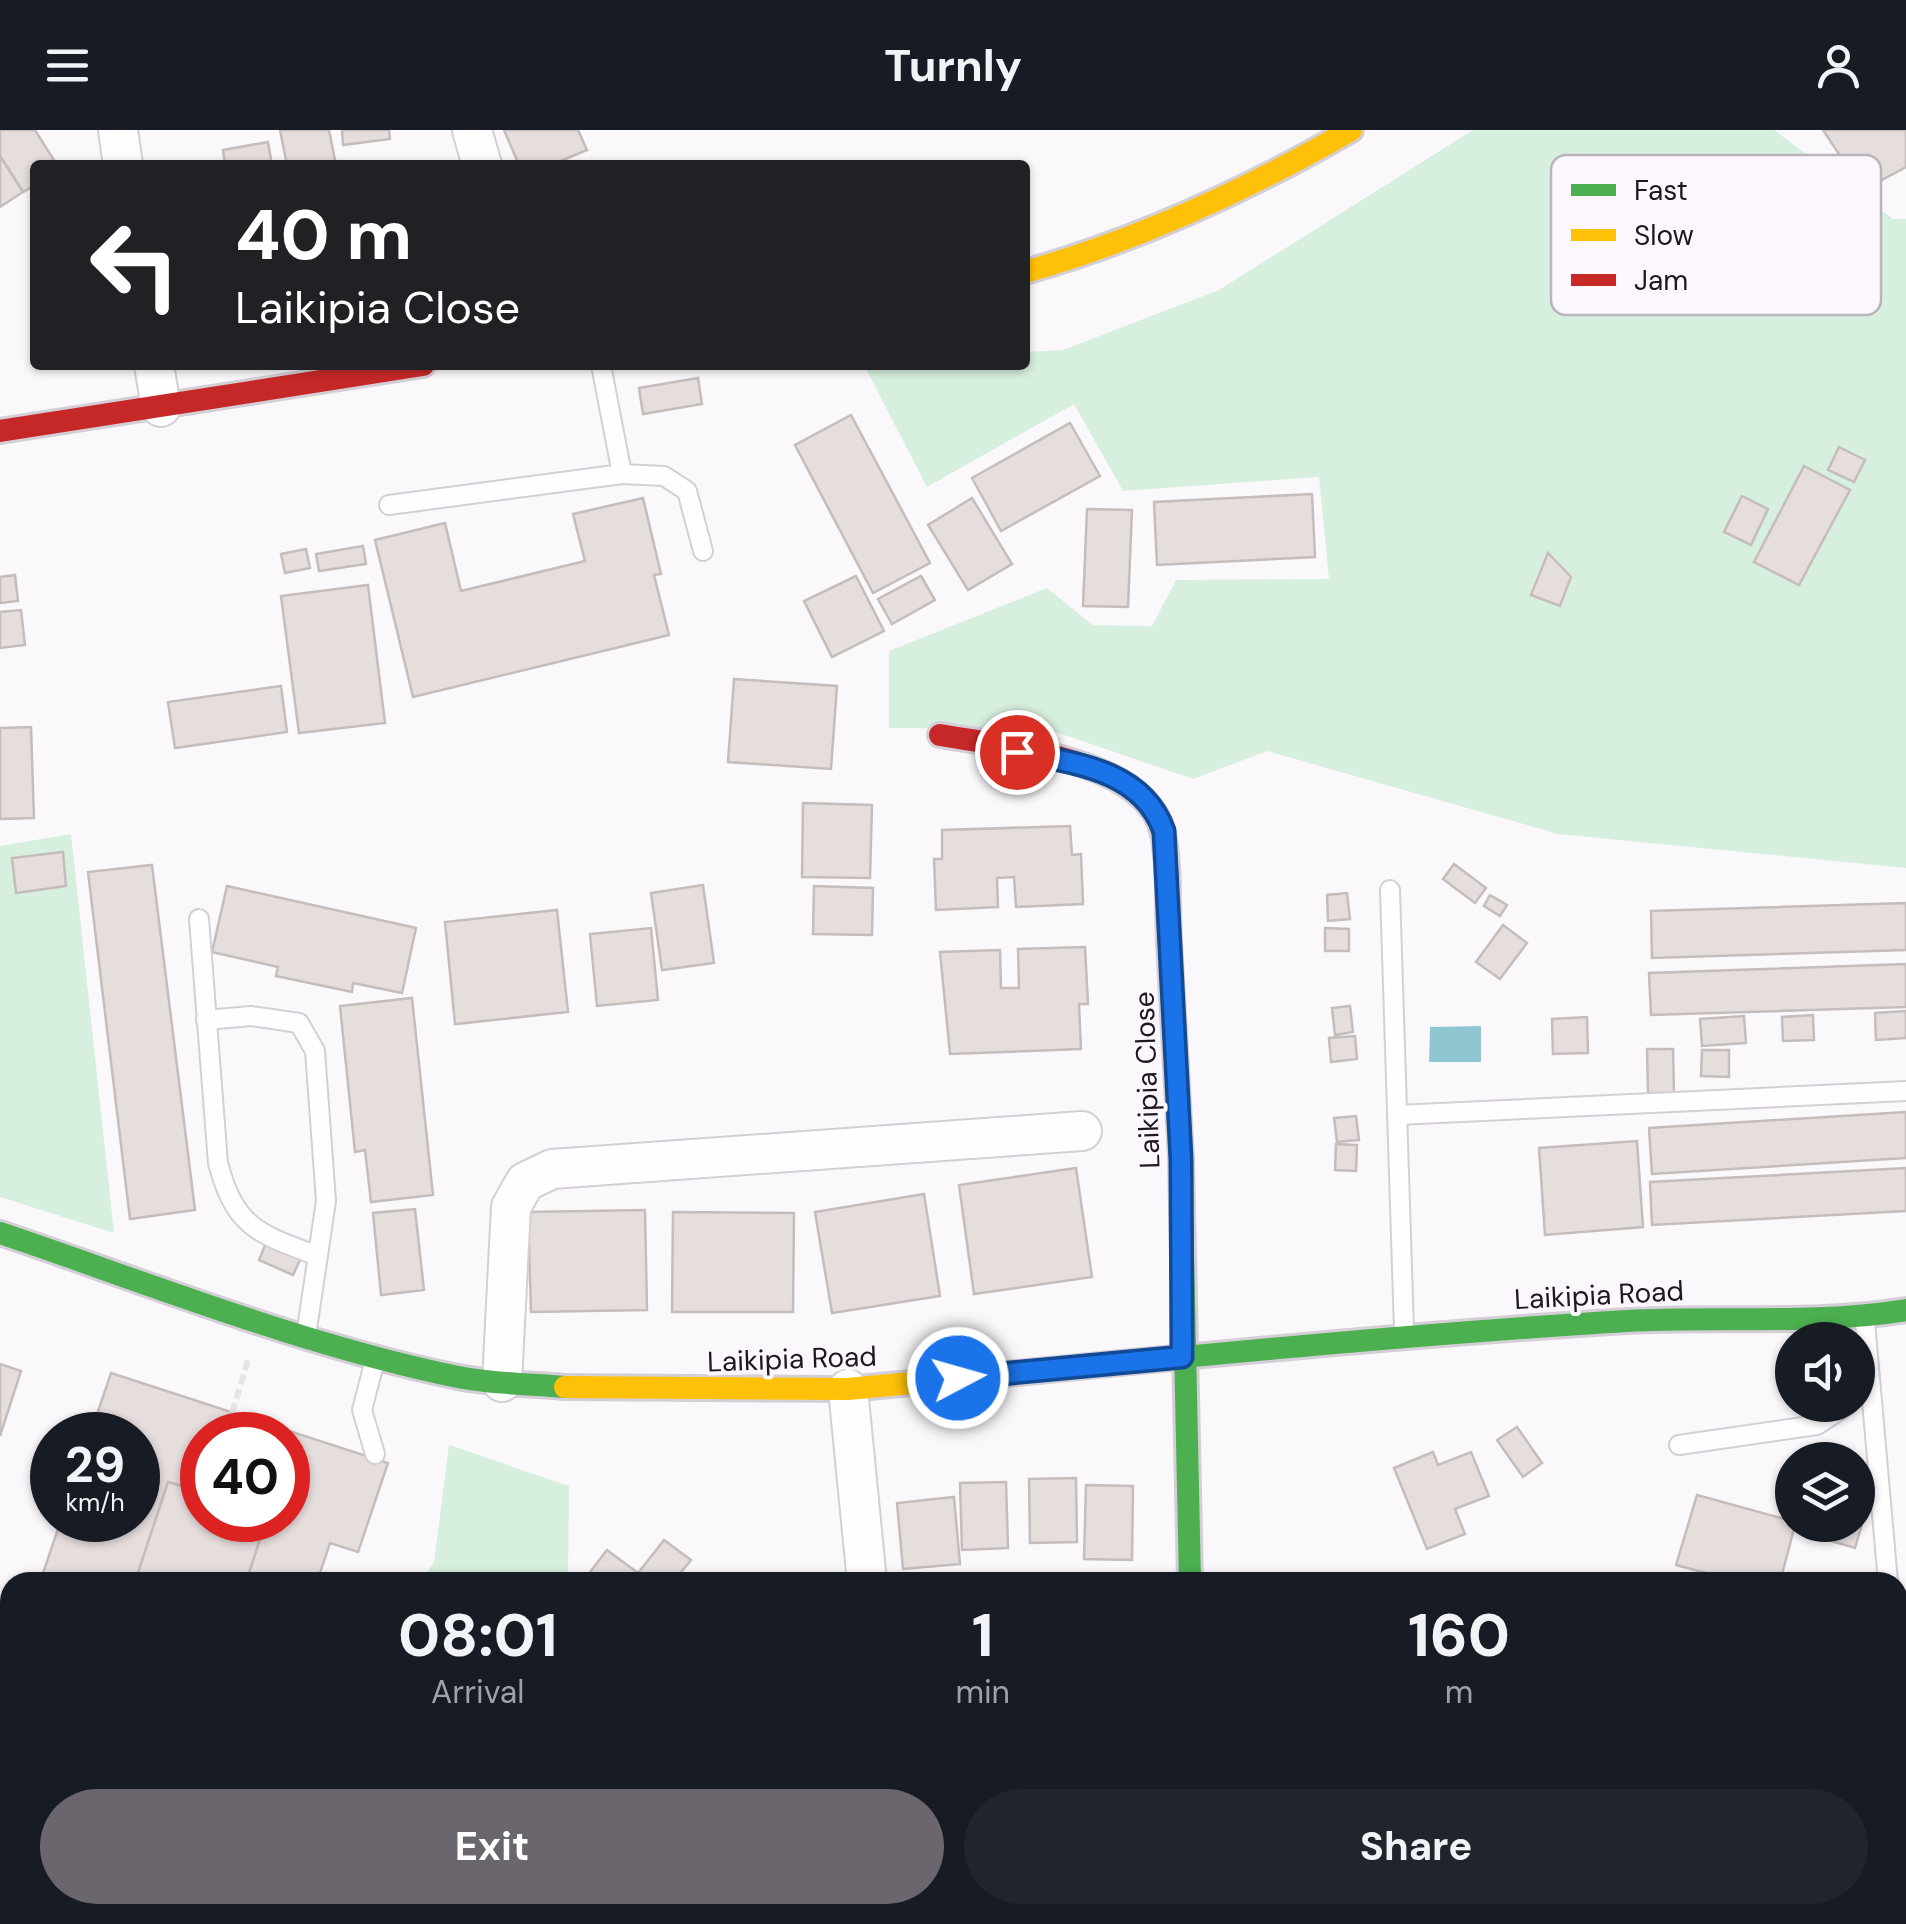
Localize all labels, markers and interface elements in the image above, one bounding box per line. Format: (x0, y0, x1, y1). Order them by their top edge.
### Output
text: Turnly (884, 36, 1022, 95)
icon: menu (40, 38, 95, 93)
icon: person (1811, 38, 1866, 93)
legend (1551, 155, 1881, 315)
text: Fast (1634, 172, 1688, 209)
text: 40 m (235, 190, 412, 281)
icon: left (70, 200, 200, 330)
text: Slow (1634, 217, 1694, 254)
text: Jam (1634, 262, 1688, 299)
text: Laikipia Close (235, 278, 520, 337)
pin (975, 710, 1060, 795)
icon: arrive (990, 725, 1045, 780)
street label: Laikipia Close (1125, 991, 1169, 1169)
street label: Laikipia Road (1513, 1272, 1685, 1318)
map controls (1775, 1322, 1875, 1542)
button: sound (1775, 1322, 1875, 1422)
position arrow (906, 1326, 1010, 1430)
street label: Laikipia Road (707, 1338, 877, 1380)
speed limit sign: 40 (180, 1412, 310, 1542)
text: 29 (65, 1432, 125, 1498)
button: layers (1775, 1442, 1875, 1542)
text: km/h (65, 1486, 125, 1519)
text: 08:01 (398, 1596, 557, 1675)
text: 1 (972, 1596, 994, 1675)
text: 160 (1408, 1596, 1510, 1675)
text: Arrival (431, 1671, 524, 1713)
text: min (955, 1671, 1010, 1713)
text: m (1445, 1671, 1473, 1713)
button: Exit (40, 1789, 944, 1904)
button: Share (964, 1789, 1868, 1904)

